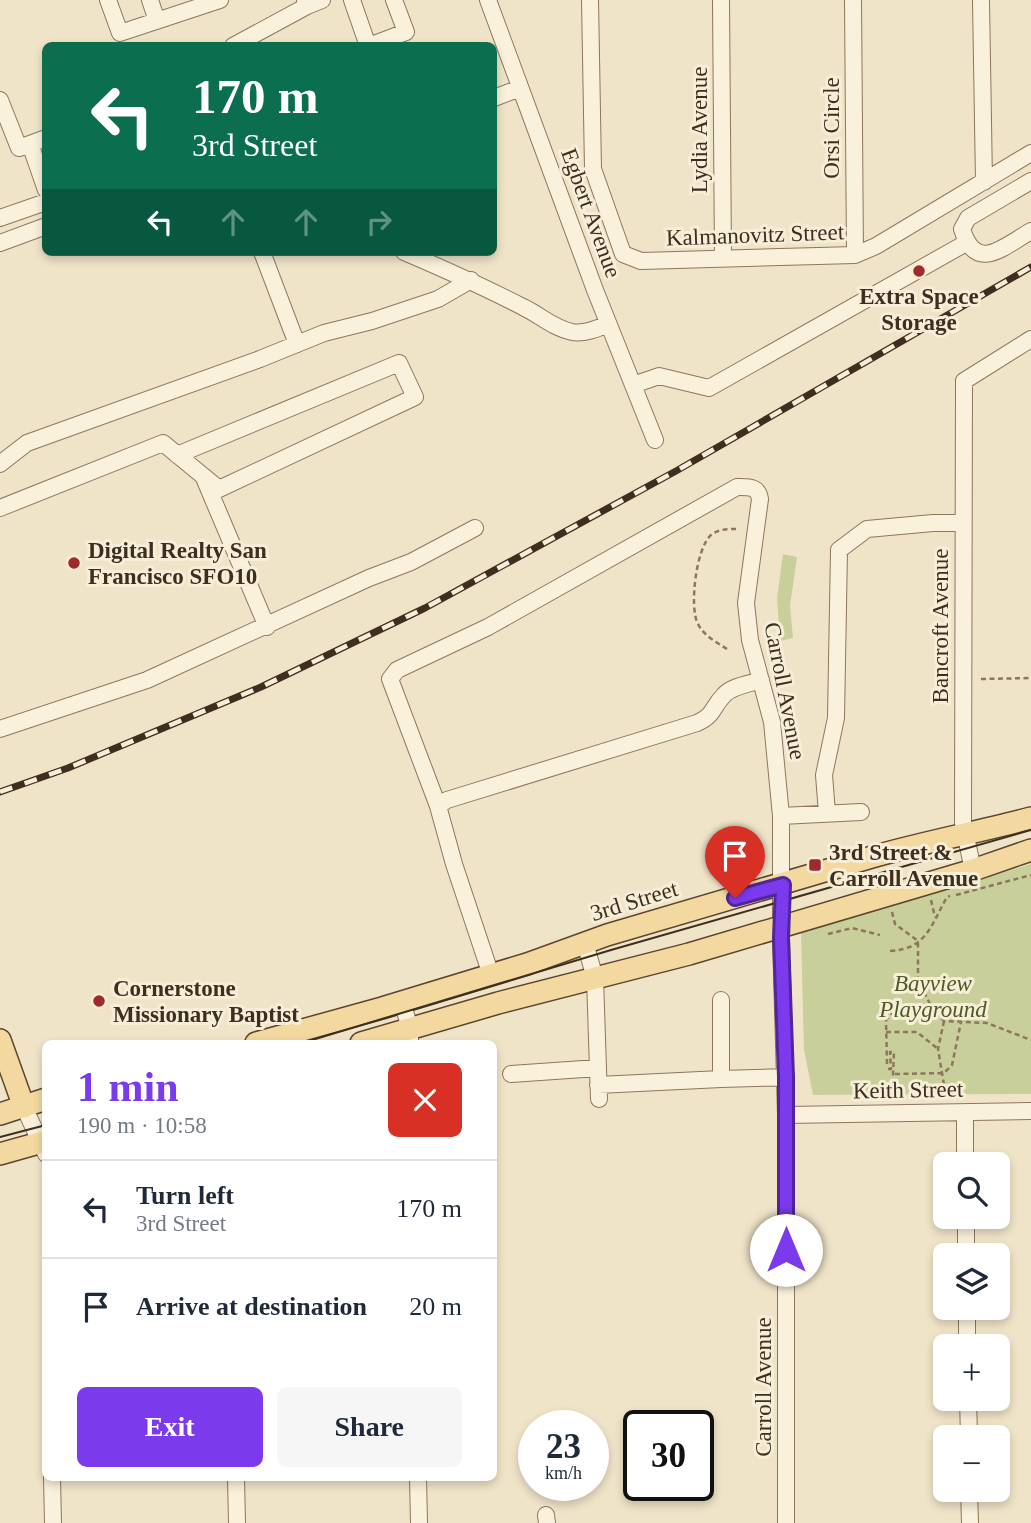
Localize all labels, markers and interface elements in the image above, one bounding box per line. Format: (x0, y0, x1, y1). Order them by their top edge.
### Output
street label: Lydia Avenue (687, 67, 712, 193)
text: 170 m (192, 69, 319, 124)
icon: left (77, 70, 168, 161)
street label: Orsi Circle (819, 77, 844, 179)
text: 3rd Street (192, 127, 317, 163)
street label: Egbert Avenue (556, 145, 626, 281)
icon: left (141, 203, 179, 241)
icon: ahead (214, 203, 252, 241)
icon: ahead (287, 203, 325, 241)
icon: right (360, 203, 398, 241)
street label: Kalmanovitz Street (666, 219, 845, 251)
marker: Extra Space Storage (911, 263, 927, 279)
place label: Extra Space Storage (859, 284, 979, 335)
place label: Digital Realty San Francisco SFO10 (88, 538, 267, 589)
street label: Bancroft Avenue (928, 549, 953, 703)
marker: Digital Realty San Francisco SFO10 (66, 555, 82, 571)
street label: Carroll Avenue (759, 620, 811, 762)
pin (705, 826, 765, 898)
icon: arrive (716, 837, 754, 875)
place label: 3rd Street & Carroll Avenue (829, 840, 978, 891)
marker: 3rd Street & Carroll Avenue (807, 857, 823, 873)
street label: 3rd Street (587, 876, 681, 926)
park label: Bayview Playground (878, 971, 987, 1022)
place label: Cornerstone Missionary Baptist (113, 976, 299, 1027)
marker: Cornerstone Missionary Baptist (91, 993, 107, 1009)
button: close (388, 1063, 462, 1137)
text: 1 min (77, 1064, 179, 1110)
street label: Keith Street (853, 1077, 964, 1103)
text: 190 m · 10:58 (77, 1113, 207, 1138)
map controls (933, 1152, 1010, 1502)
button: search (933, 1152, 1010, 1229)
text: Turn left (136, 1181, 234, 1210)
icon: left (77, 1190, 115, 1228)
text: 170 m (396, 1194, 462, 1223)
text: 3rd Street (136, 1211, 226, 1236)
position arrow (749, 1213, 823, 1287)
button: layers (933, 1243, 1010, 1320)
icon: arrive (77, 1288, 115, 1326)
text: Arrive at destination (136, 1292, 367, 1321)
text: 20 m (409, 1292, 462, 1321)
street label: Carroll Avenue (751, 1317, 776, 1457)
button: + (933, 1334, 1010, 1411)
button: Exit (77, 1387, 263, 1467)
button: Share (277, 1387, 462, 1467)
speed limit sign: 30 (623, 1410, 714, 1501)
button: − (933, 1425, 1010, 1502)
text: 23 (546, 1427, 581, 1466)
text: km/h (545, 1463, 582, 1483)

